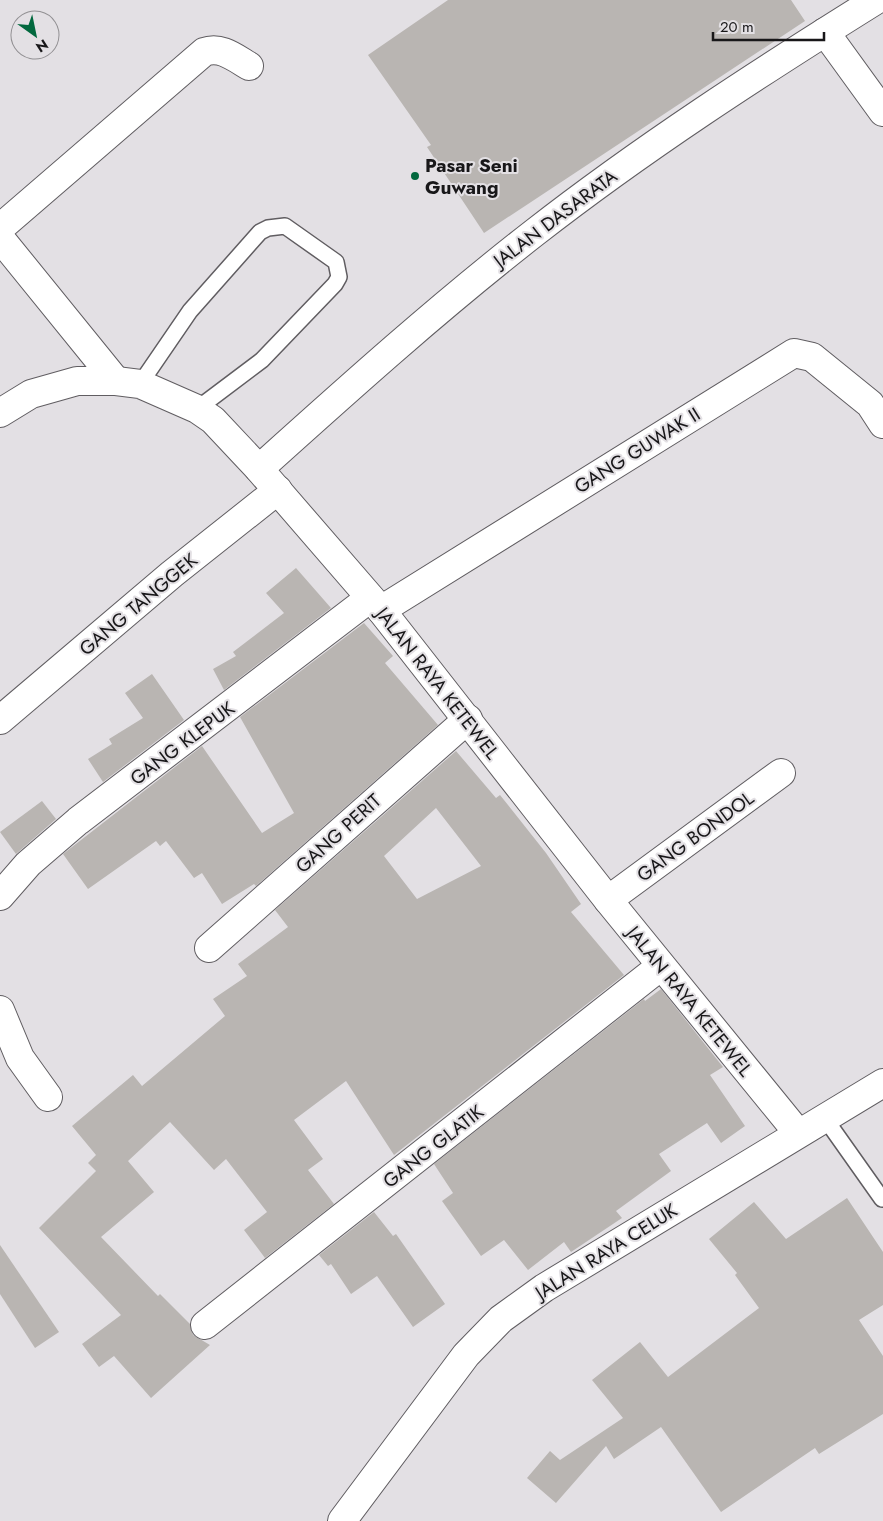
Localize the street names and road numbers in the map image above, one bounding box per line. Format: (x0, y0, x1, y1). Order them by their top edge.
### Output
street label: JALAN DASARATA (486, 163, 623, 276)
street label: GANG GUWAK II (569, 401, 705, 500)
street label: GANG TANGGEK (73, 547, 203, 662)
street label: JALAN RAYA KETEWEL (368, 599, 506, 765)
street label: GANG KLEPUK (124, 695, 240, 792)
street label: GANG BONDOL (631, 784, 760, 888)
street label: GANG PERIT (290, 787, 387, 879)
street label: JALAN RAYA KETEWEL (619, 918, 759, 1083)
street label: GANG GLATIK (377, 1098, 490, 1194)
street label: JALAN RAYA CELUK (528, 1197, 683, 1308)

